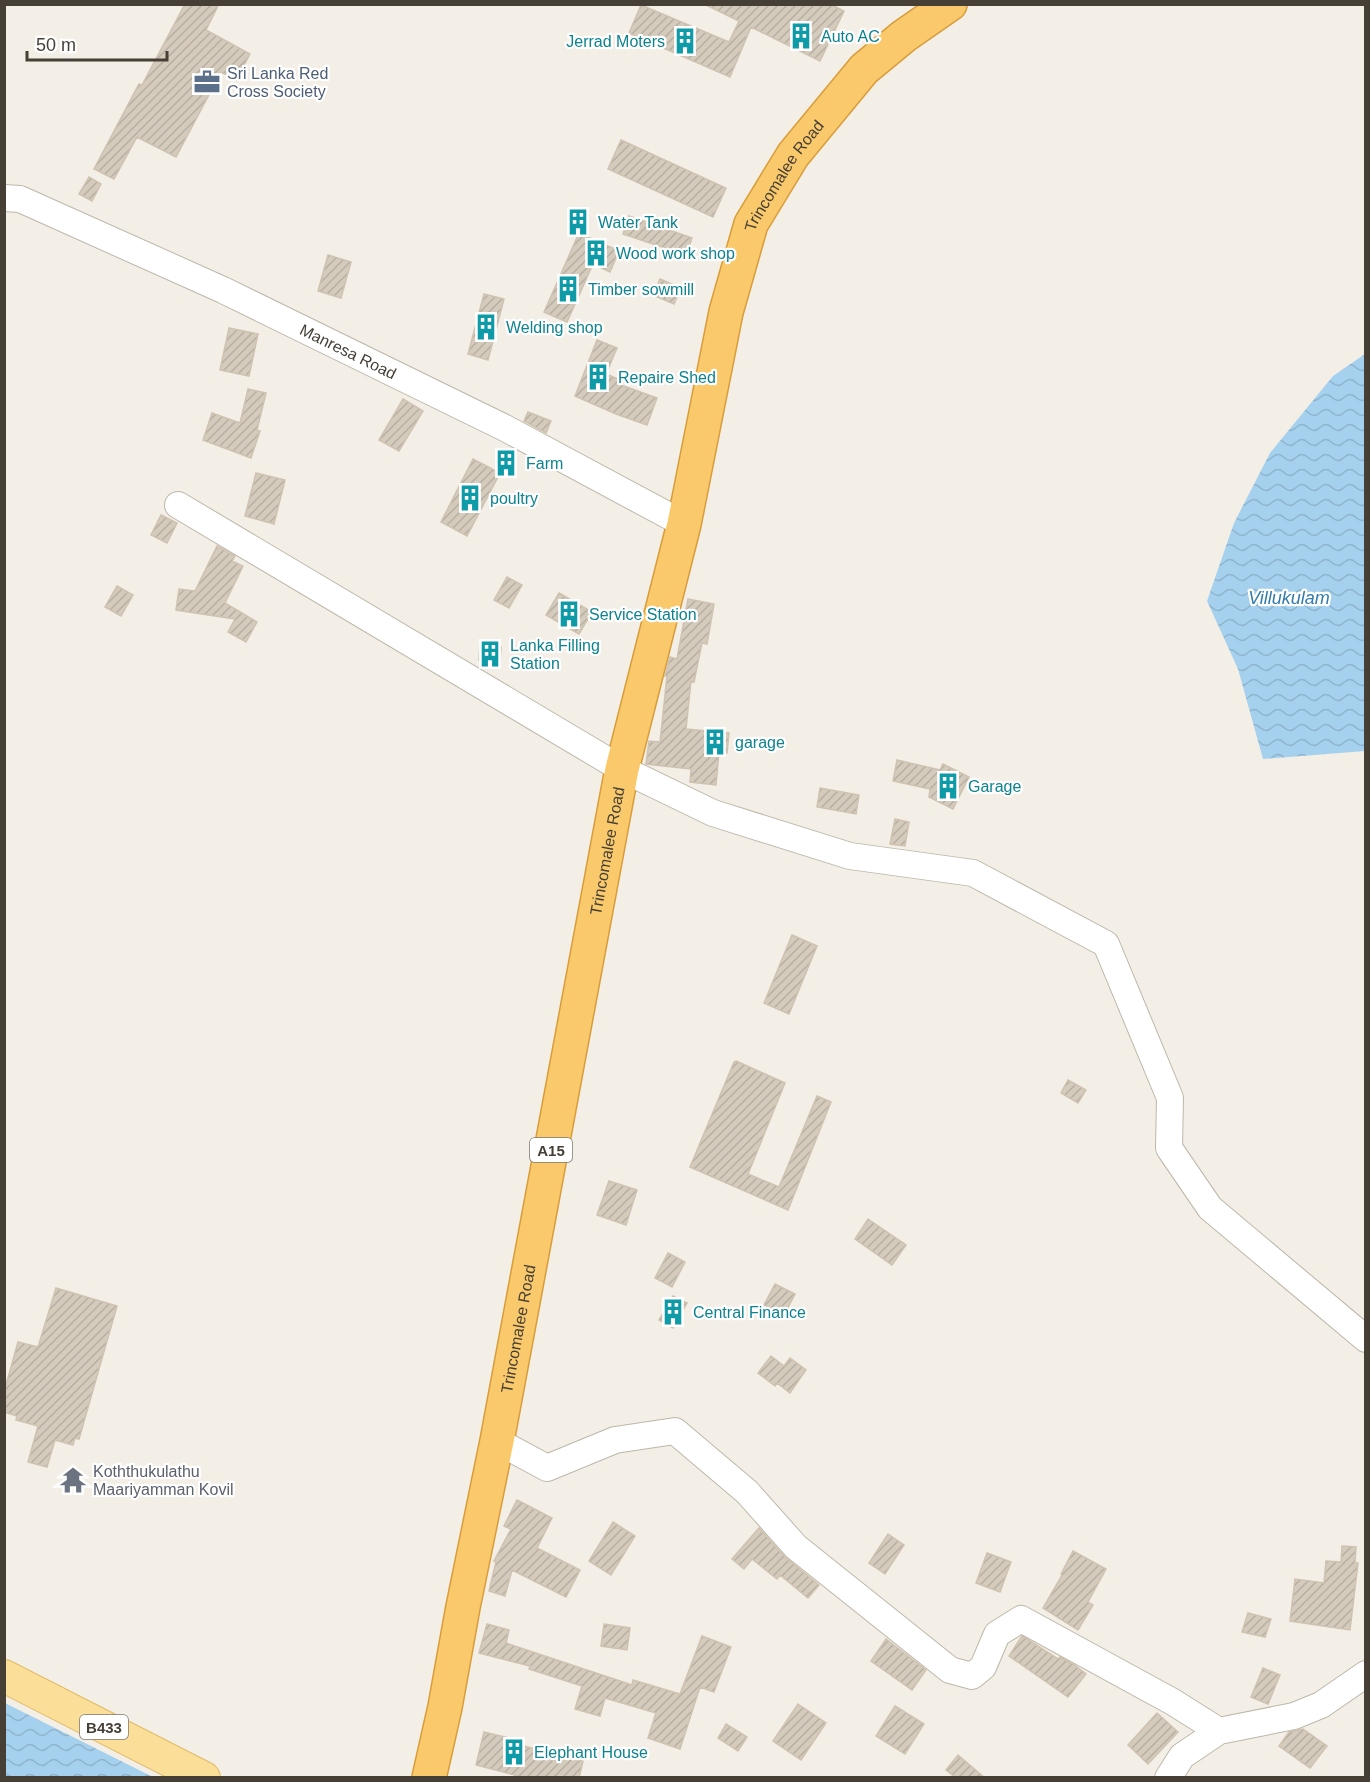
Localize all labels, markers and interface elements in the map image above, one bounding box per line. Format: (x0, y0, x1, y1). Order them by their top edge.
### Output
building icon: Auto AC (786, 21, 816, 51)
scale bar (27, 24, 166, 62)
building icon: Jerrad Moters (670, 26, 700, 56)
place label: Auto AC (821, 28, 880, 45)
place label: Jerrad Moters (566, 33, 665, 50)
text: 50 m (36, 35, 76, 55)
place label: Sri Lanka Red Cross Society (227, 65, 328, 100)
office icon: Sri Lanka Red Cross Society (192, 67, 222, 97)
street label: Trincomalee Road (741, 117, 827, 233)
building icon: Water Tank (563, 207, 593, 237)
place label: Water Tank (598, 214, 679, 231)
building icon: Wood work shop (581, 238, 611, 268)
place label: Wood work shop (616, 245, 735, 262)
building icon: Timber sowmill (553, 274, 583, 304)
place label: Timber sowmill (588, 281, 694, 298)
building icon: Welding shop (471, 312, 501, 342)
place label: Welding shop (506, 319, 603, 336)
street label: Manresa Road (297, 321, 399, 382)
building icon: Repaire Shed (583, 362, 613, 392)
place label: Repaire Shed (618, 369, 716, 386)
building icon: Farm (491, 448, 521, 478)
place label: Farm (526, 455, 563, 472)
building icon: poultry (455, 483, 485, 513)
place label: poultry (490, 490, 538, 507)
water label: Villukulam (1248, 588, 1330, 608)
building icon: Service Station (554, 599, 584, 629)
place label: Service Station (589, 606, 697, 623)
place label: Lanka Filling Station (510, 637, 600, 672)
building icon: Lanka Filling Station (475, 639, 505, 669)
building icon: garage (700, 727, 730, 757)
place label: garage (735, 734, 785, 751)
building icon: Garage (933, 771, 963, 801)
place label: Garage (968, 778, 1021, 795)
street label: Trincomalee Road (586, 785, 627, 917)
road number: A15 (530, 1138, 572, 1162)
street label: Trincomalee Road (498, 1263, 538, 1394)
building icon: Central Finance (658, 1297, 688, 1327)
place label: Central Finance (693, 1304, 806, 1321)
place label: Koththukulathu Maariyamman Kovil (93, 1463, 233, 1498)
temple icon: Koththukulathu Maariyamman Kovil (58, 1465, 88, 1495)
road number: B433 (80, 1715, 128, 1739)
building icon: Elephant House (499, 1737, 529, 1767)
place label: Elephant House (534, 1744, 648, 1761)

